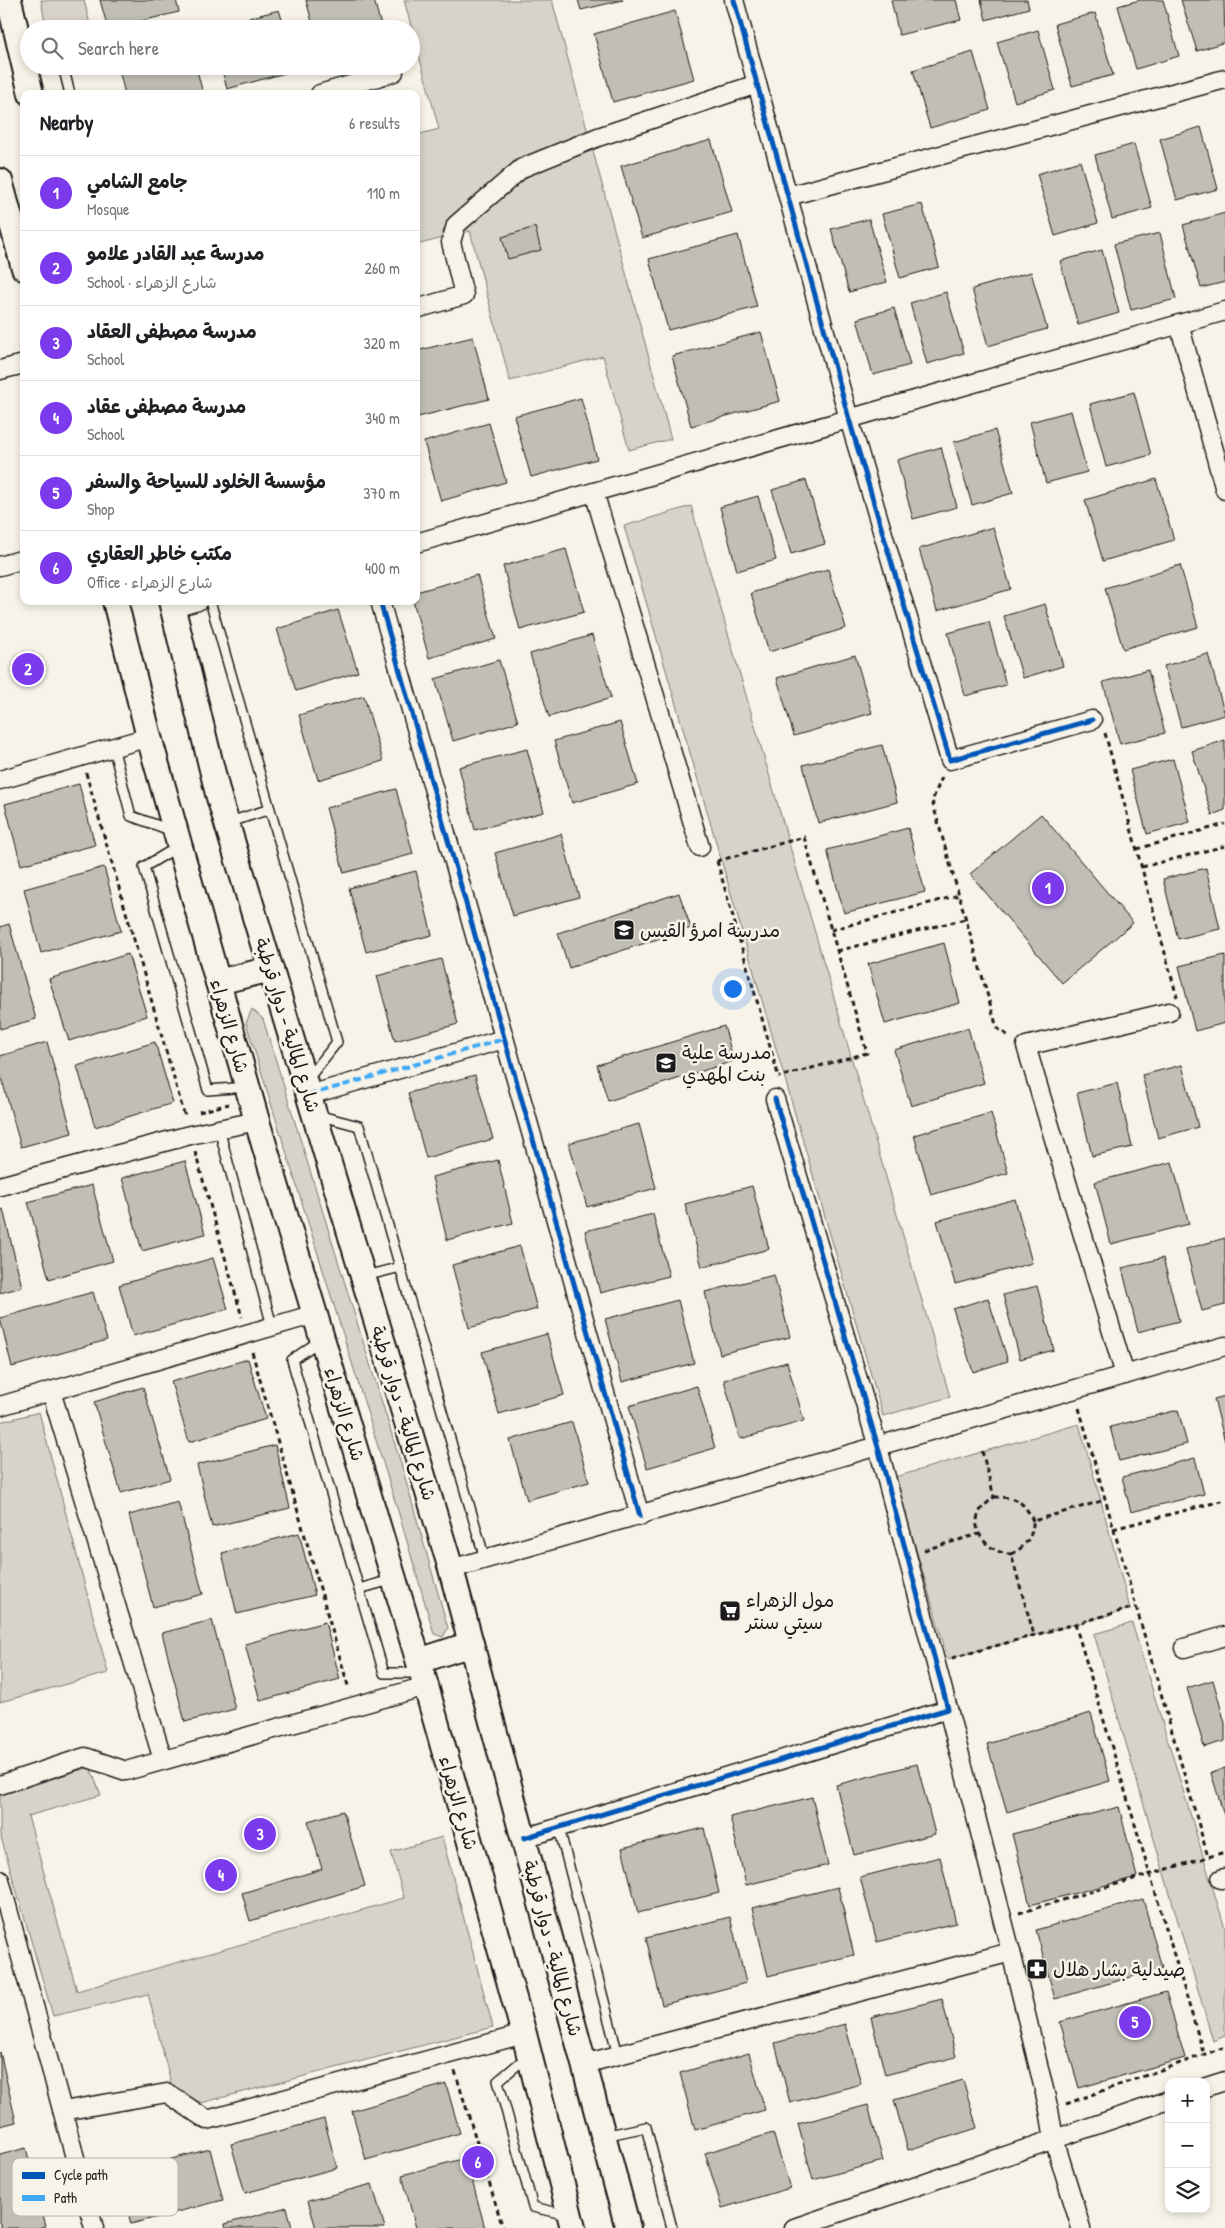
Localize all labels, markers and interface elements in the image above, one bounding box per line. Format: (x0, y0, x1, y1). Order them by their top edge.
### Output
search box (20, 20, 420, 75)
icon: search (38, 34, 66, 62)
text: Search here (78, 35, 159, 61)
text: Nearby (40, 108, 93, 137)
text: 6 results (349, 112, 400, 134)
text: جامع الشامي (87, 168, 188, 194)
text: 1 (53, 182, 59, 204)
text: 110 m (367, 182, 400, 204)
text: Mosque (87, 198, 129, 220)
text: مدرسة عبد القادر علامو (87, 240, 264, 266)
text: 2 (52, 257, 60, 279)
text: 260 m (364, 257, 400, 279)
text: School · شارع الزهراء (87, 271, 217, 293)
text: مدرسة مصطفى العقاد (87, 318, 257, 344)
text: 3 (52, 332, 60, 354)
text: 320 m (364, 332, 400, 354)
text: School (87, 348, 124, 370)
text: مدرسة مصطفى عقاد (87, 393, 246, 419)
text: 4 (53, 407, 59, 429)
text: 340 m (365, 407, 400, 429)
text: School (87, 423, 124, 445)
text: مؤسسة الخلود للسياحة والسفر (87, 468, 326, 494)
text: 5 (53, 482, 59, 504)
text: 370 m (363, 482, 400, 504)
text: Shop (87, 498, 114, 520)
text: مكتب خاطر العقاري (87, 540, 232, 566)
text: 6 (53, 557, 59, 579)
text: 400 m (365, 557, 400, 579)
text: Office · شارع الزهراء (87, 571, 213, 593)
pin: 2 (12, 650, 44, 688)
pin: 1 (1032, 869, 1064, 907)
place label: مدرسة امرؤ القيس (640, 917, 780, 943)
school or university icon: مدرسة امرؤ القيس (612, 918, 636, 942)
street label: شارع المالية - دوار قرطبة (248, 934, 327, 1116)
street label: شارع الزهراء (203, 976, 256, 1076)
your location (720, 976, 746, 1002)
place label: مدرسة علية بنت المهدي (682, 1039, 771, 1089)
school or university icon: مدرسة علية بنت المهدي (654, 1051, 678, 1075)
street label: شارع المالية - دوار قرطبة (364, 1322, 443, 1504)
street label: شارع الزهراء (317, 1364, 372, 1464)
place label: مول الزهراء سيتي سنتر (744, 1587, 834, 1639)
supermarket icon: مول الزهراء سيتي سنتر (718, 1599, 742, 1623)
street label: شارع الزهراء (432, 1753, 485, 1853)
pin: 3 (244, 1815, 276, 1853)
pin: 4 (205, 1856, 237, 1894)
street label: شارع المالية - دوار قرطبة (516, 1857, 589, 2039)
place label: صيدلية بشار هلال (1053, 1956, 1185, 1982)
pharmacy icon: صيدلية بشار هلال (1025, 1957, 1049, 1981)
pin: 5 (1119, 2003, 1151, 2041)
map controls (1165, 2078, 1210, 2213)
button: + (1165, 2078, 1210, 2123)
button: − (1165, 2123, 1210, 2168)
pin: 6 (462, 2143, 494, 2181)
legend (12, 2158, 178, 2216)
text: Cycle path (54, 2165, 108, 2185)
button: layers (1165, 2168, 1210, 2213)
text: Path (54, 2188, 77, 2207)

